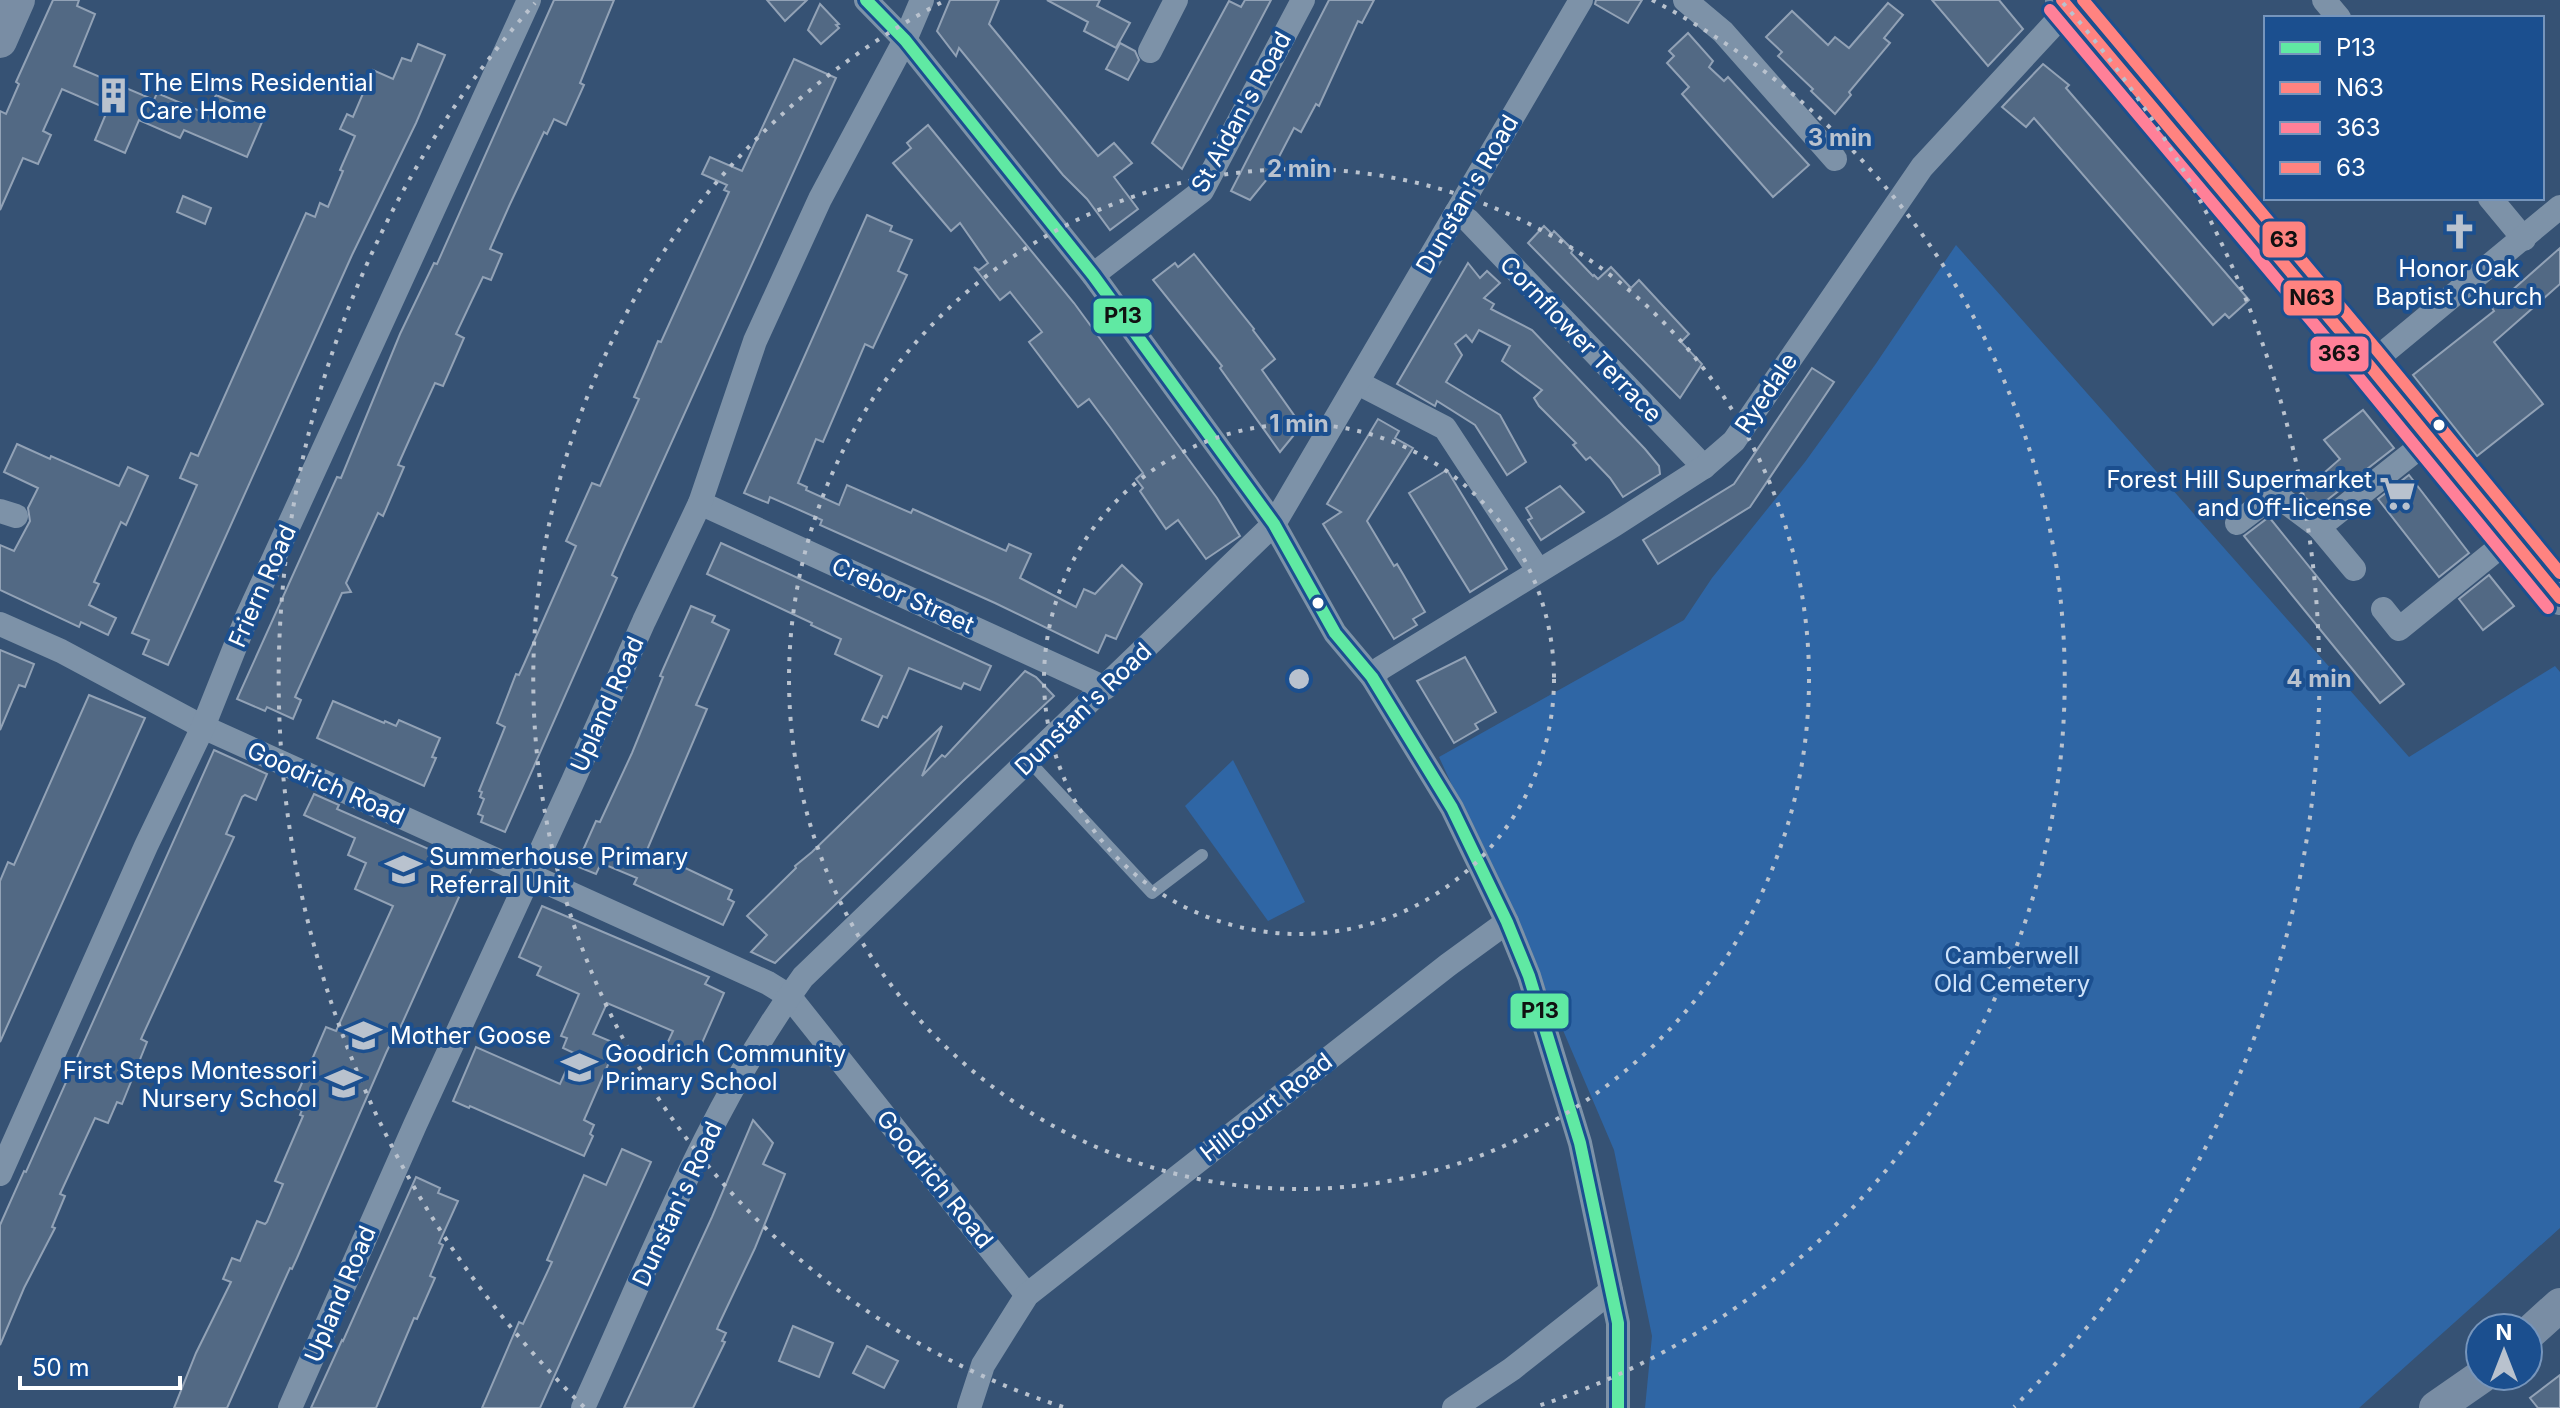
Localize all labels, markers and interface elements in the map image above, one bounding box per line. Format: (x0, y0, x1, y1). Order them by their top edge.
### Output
legend (2264, 16, 2544, 200)
street label: St Aidan's Road (1185, 27, 1297, 197)
text: P13 (2336, 33, 2376, 62)
place label: The Elms Residential Care Home (139, 68, 374, 125)
text: N63 (2336, 73, 2384, 102)
building icon: The Elms Residential Care Home (94, 77, 132, 115)
street label: Dunstan's Road (1410, 109, 1524, 279)
text: 363 (2336, 113, 2381, 142)
text: 3 min (1808, 123, 1872, 152)
text: 63 (2336, 153, 2366, 182)
text: 2 min (1267, 154, 1331, 183)
church icon: Honor Oak Baptist Church (2440, 212, 2478, 250)
line badge: 63 (2261, 220, 2307, 259)
text: 63 (2270, 226, 2298, 252)
street label: Cornflower Terrace (1494, 250, 1668, 428)
place label: Honor Oak Baptist Church (2375, 254, 2543, 311)
line badge: N63 (2282, 279, 2343, 317)
text: N63 (2289, 284, 2335, 310)
line badge: P13 (1092, 297, 1153, 335)
text: P13 (1104, 302, 1142, 328)
line badge: 363 (2309, 335, 2370, 373)
text: 363 (2318, 340, 2360, 366)
street label: Ryedale (1729, 347, 1803, 439)
text: 1 min (1269, 409, 1329, 438)
unlabelled marker (2431, 417, 2447, 433)
place label: Forest Hill Supermarket and Off-license (2106, 465, 2372, 522)
supermarket icon: Forest Hill Supermarket and Off-license (2379, 474, 2417, 512)
street label: Friern Road (222, 520, 302, 652)
street label: Crebor Street (827, 551, 979, 639)
unlabelled marker (1310, 595, 1326, 611)
street label: Upland Road (564, 632, 650, 776)
street label: Dunstan's Road (1009, 637, 1157, 781)
text: 4 min (2286, 664, 2352, 693)
centre of rings (1285, 665, 1313, 693)
street label: Goodrich Road (243, 735, 409, 831)
place label: Summerhouse Primary Referral Unit (429, 842, 688, 899)
school or university icon: Summerhouse Primary Referral Unit (384, 851, 422, 889)
park label: Camberwell Old Cemetery (1934, 941, 2090, 998)
line badge: P13 (1509, 992, 1570, 1030)
text: P13 (1521, 997, 1559, 1023)
school or university icon: Mother Goose (345, 1016, 383, 1054)
place label: Mother Goose (390, 1021, 551, 1050)
place label: Goodrich Community Primary School (605, 1039, 846, 1096)
street label: Hillcourt Road (1194, 1046, 1338, 1168)
school or university icon: Goodrich Community Primary School (560, 1048, 598, 1086)
place label: First Steps Montessori Nursery School (63, 1056, 317, 1113)
school or university icon: First Steps Montessori Nursery School (324, 1065, 362, 1103)
street label: Goodrich Road (871, 1104, 999, 1254)
street label: Dunstan's Road (626, 1117, 728, 1291)
street label: Upland Road (298, 1221, 382, 1367)
north arrow (2464, 1312, 2544, 1392)
text: N (2496, 1319, 2512, 1345)
scale bar (20, 1340, 180, 1390)
text: 50 m (32, 1353, 90, 1382)

